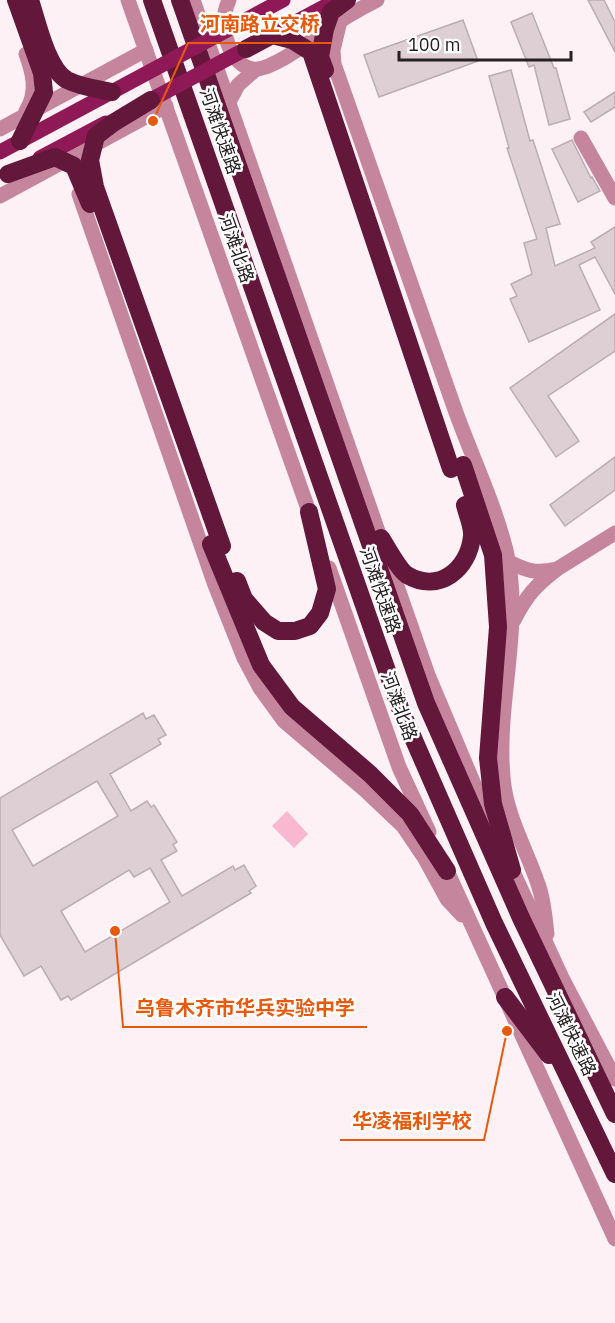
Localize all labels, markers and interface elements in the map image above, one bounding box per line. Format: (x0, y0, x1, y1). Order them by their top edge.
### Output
callout: 河南路立交桥 (188, 5, 332, 43)
text: 河南路立交桥 (200, 10, 320, 37)
scale bar (399, 24, 572, 62)
text: 100 m (408, 33, 460, 56)
street label: 河滩快速路 (195, 85, 246, 177)
street label: 河滩北路 (214, 210, 259, 286)
street label: 河滩快速路 (355, 544, 406, 636)
street label: 河滩北路 (376, 668, 423, 744)
street label: 河滩快速路 (541, 988, 602, 1079)
callout: 乌鲁木齐市华兵实验中学 (123, 989, 367, 1027)
text: 乌鲁木齐市华兵实验中学 (135, 994, 355, 1021)
callout: 华凌福利学校 (340, 1102, 484, 1140)
text: 华凌福利学校 (352, 1107, 472, 1134)

